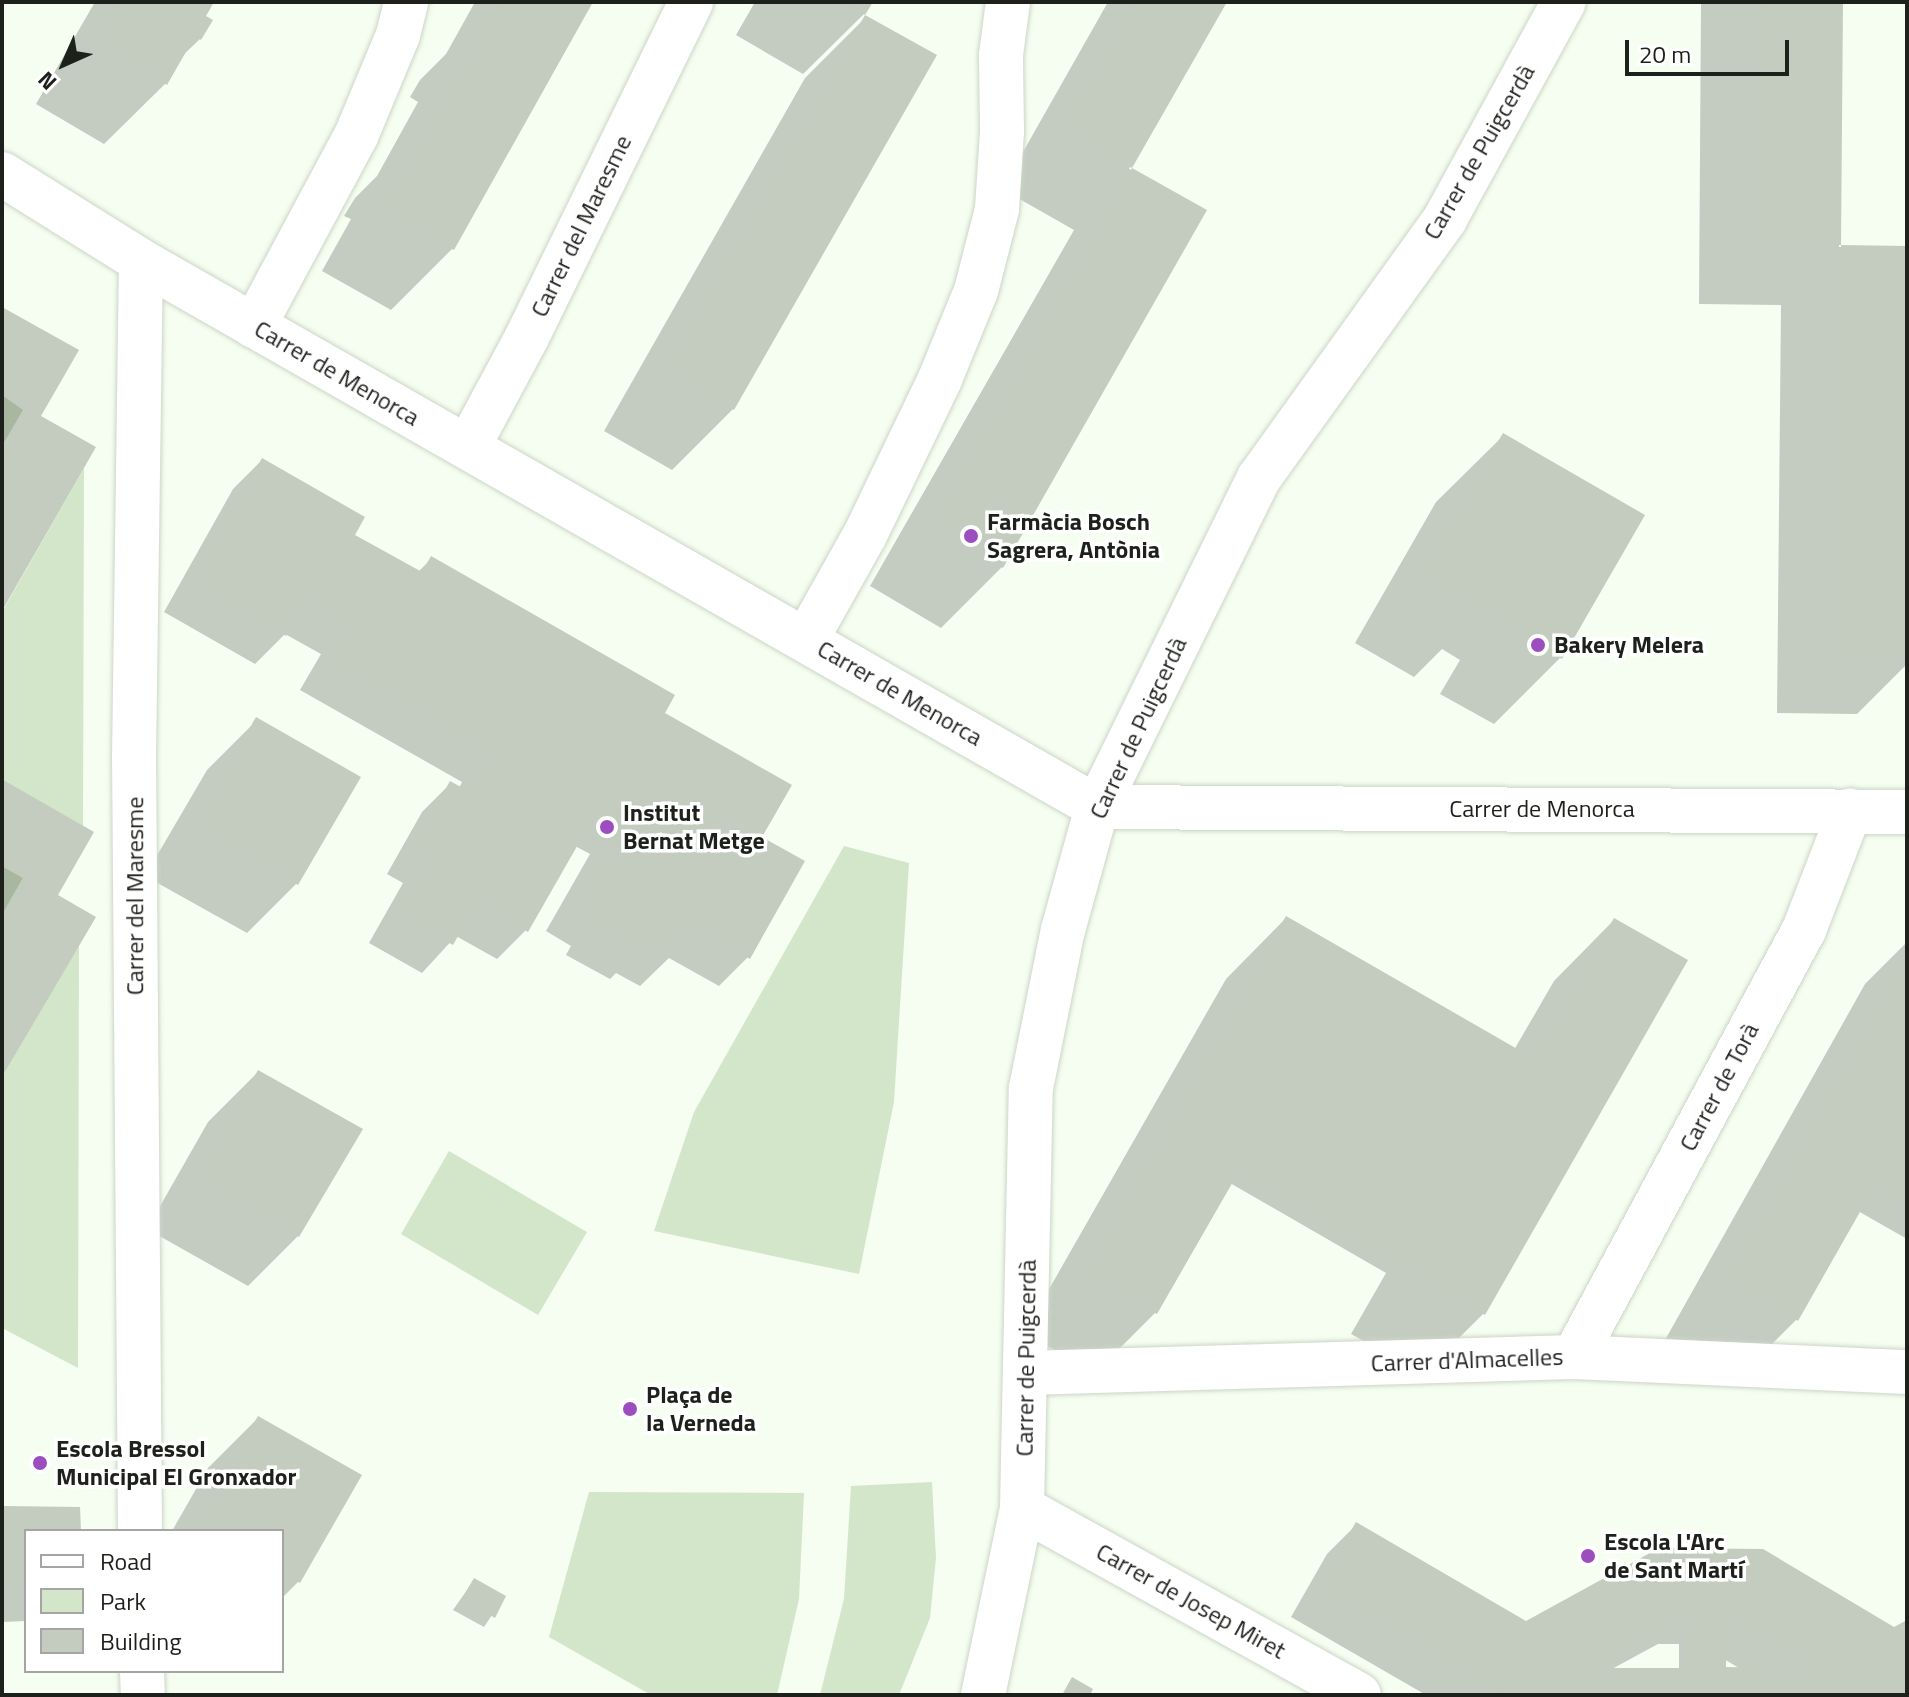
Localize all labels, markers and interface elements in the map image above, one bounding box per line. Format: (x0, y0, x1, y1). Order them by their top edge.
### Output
north arrow (24, 24, 104, 104)
scale bar (1629, 24, 1793, 74)
text: 20 m (1639, 36, 1691, 72)
street label: Carrer de Puigcerdà (1417, 60, 1541, 244)
text: N (30, 64, 64, 98)
street label: Carrer del Maresme (525, 130, 637, 322)
street label: Carrer de Menorca (249, 314, 425, 432)
place label: Farmàcia Bosch Sagrera, Antònia (987, 508, 1160, 564)
marker: Farmàcia Bosch Sagrera, Antònia (962, 527, 980, 545)
place label: Bakery Melera (1554, 631, 1704, 659)
street label: Carrer de Puigcerdà (1083, 633, 1193, 823)
street label: Carrer de Menorca (812, 634, 988, 752)
marker: Bakery Melera (1529, 636, 1547, 654)
street label: Carrer de Menorca (1449, 795, 1635, 823)
street label: Carrer del Maresme (121, 797, 149, 995)
place label: Institut Bernat Metge (623, 799, 765, 855)
marker: Institut Bernat Metge (598, 818, 616, 836)
street label: Carrer de Torà (1673, 1018, 1765, 1156)
street label: Carrer de Puigcerdà (1010, 1259, 1042, 1457)
street label: Carrer d'Almacelles (1370, 1342, 1564, 1378)
place label: Plaça de la Verneda (646, 1381, 756, 1437)
marker: Plaça de la Verneda (621, 1400, 639, 1418)
place label: Escola Bressol Municipal El Gronxador (56, 1435, 297, 1491)
marker: Escola Bressol Municipal El Gronxador (31, 1454, 49, 1472)
place label: Escola L'Arc de Sant Martí (1604, 1528, 1744, 1584)
legend (24, 1529, 284, 1673)
street label: Carrer de Josep Miret (1091, 1537, 1291, 1665)
text: Road (100, 1543, 152, 1579)
marker: Escola L'Arc de Sant Martí (1579, 1547, 1597, 1565)
text: Park (100, 1583, 146, 1619)
text: Building (100, 1623, 182, 1659)

